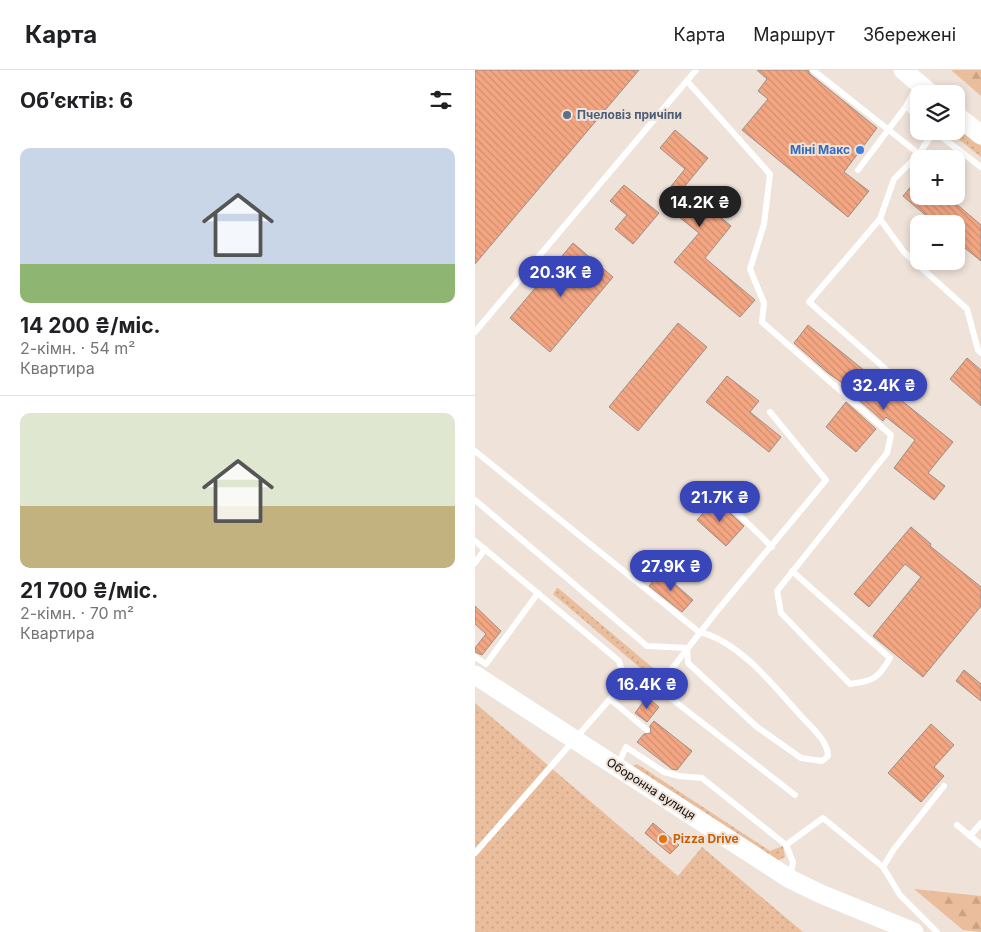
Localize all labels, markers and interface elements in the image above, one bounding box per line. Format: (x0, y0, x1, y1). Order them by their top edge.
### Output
text: Карта (25, 20, 97, 49)
text: Карта (674, 24, 725, 45)
text: Маршрут (753, 24, 835, 45)
text: Збережені (863, 24, 956, 45)
map controls (910, 85, 965, 270)
button: layers (910, 85, 965, 140)
icon: filters (427, 86, 455, 114)
text: Об’єктів: 6 (20, 88, 133, 113)
place label: Пчеловіз причіпи (577, 107, 682, 122)
marker: Пчеловіз причіпи (561, 109, 573, 121)
place label: Міні Макс (790, 142, 850, 157)
marker: Міні Макс (854, 144, 866, 156)
button: + (910, 150, 965, 205)
icon: home (193, 180, 283, 270)
pin: 14.2K ₴ (654, 186, 746, 228)
text: 14.2K ₴ (670, 192, 730, 212)
button: − (910, 215, 965, 270)
pin: 20.3K ₴ (515, 256, 607, 298)
text: 20.3K ₴ (530, 262, 592, 282)
text: 14 200 ₴/міс. (20, 313, 161, 338)
text: 2-кімн. · 54 m² (20, 338, 135, 358)
text: Квартира (20, 358, 95, 378)
pin: 32.4K ₴ (838, 368, 930, 411)
text: 32.4K ₴ (852, 375, 916, 395)
icon: home (193, 446, 283, 536)
pin: 21.7K ₴ (674, 480, 766, 523)
text: 21.7K ₴ (691, 487, 749, 507)
pin: 27.9K ₴ (625, 550, 717, 592)
text: 27.9K ₴ (641, 556, 701, 576)
text: 21 700 ₴/міс. (20, 578, 158, 603)
text: 2-кімн. · 70 m² (20, 603, 134, 623)
text: Квартира (20, 623, 95, 643)
pin: 16.4K ₴ (601, 668, 693, 710)
text: 16.4K ₴ (617, 674, 677, 694)
street label: Оборонна вулиця (604, 754, 699, 823)
place label: Pizza Drive (673, 831, 739, 846)
marker: Pizza Drive (657, 833, 669, 845)

